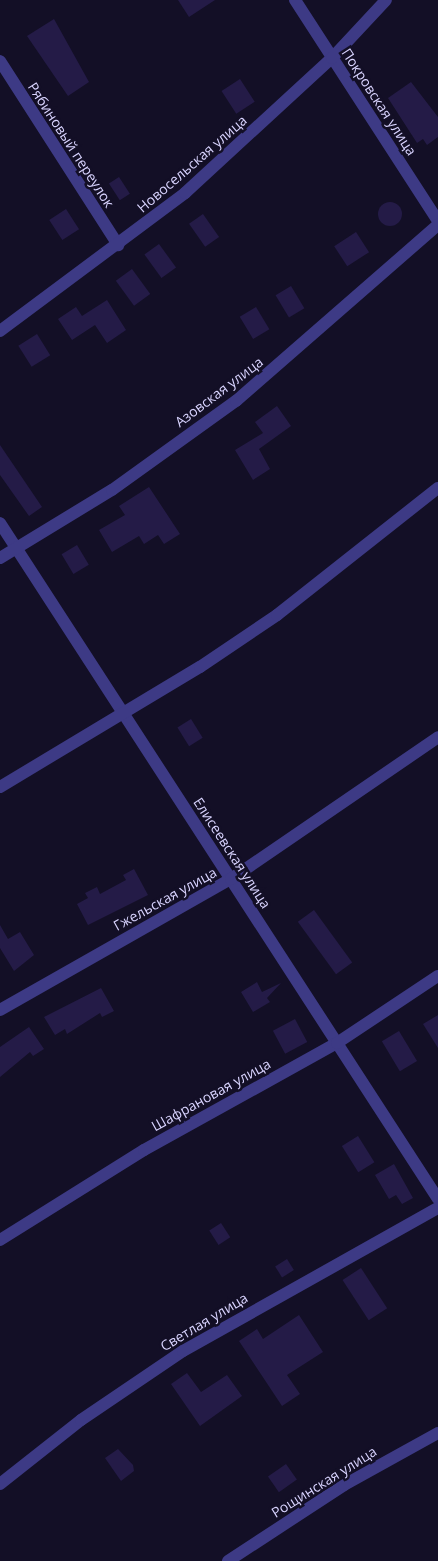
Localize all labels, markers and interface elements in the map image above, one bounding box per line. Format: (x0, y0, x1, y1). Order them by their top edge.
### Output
street label: Покровская улица (338, 45, 420, 159)
street label: Рябиновый переулок (24, 79, 118, 211)
street label: Новосельская улица (134, 112, 250, 216)
street label: Азовская улица (172, 353, 266, 431)
street label: Елисеевская улица (190, 794, 274, 912)
street label: Гжельская улица (111, 864, 219, 934)
street label: Шафрановая улица (149, 1055, 273, 1135)
street label: Светлая улица (157, 1289, 251, 1355)
street label: Рощинская улица (268, 1443, 380, 1521)

